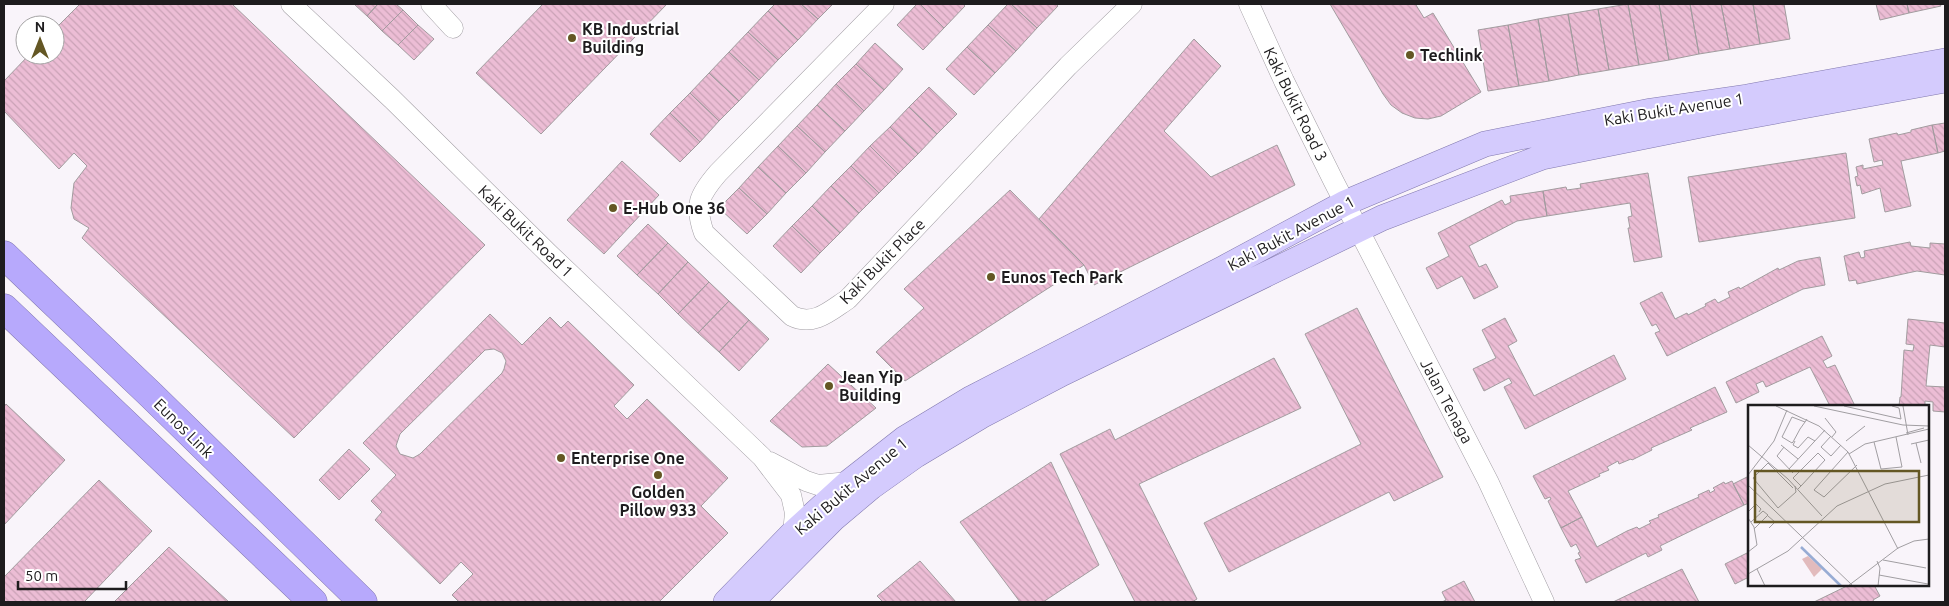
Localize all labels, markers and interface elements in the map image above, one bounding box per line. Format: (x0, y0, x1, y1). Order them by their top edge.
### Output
north arrow (15, 15, 65, 65)
text: N (35, 19, 45, 35)
place label: KB Industrial Building (582, 20, 679, 56)
marker: KB Industrial Building (566, 32, 578, 44)
street label: Kaki Bukit Road 3 (1261, 44, 1331, 164)
place label: Techlink (1420, 46, 1483, 64)
marker: Techlink (1404, 49, 1416, 61)
street label: Kaki Bukit Avenue 1 (1603, 89, 1745, 129)
street label: Kaki Bukit Road 1 (475, 181, 577, 281)
street label: Kaki Bukit Avenue 1 (1224, 192, 1358, 274)
place label: E-Hub One 36 (623, 199, 725, 217)
marker: E-Hub One 36 (607, 202, 619, 214)
street label: Kaki Bukit Place (836, 215, 928, 307)
place label: Eunos Tech Park (1001, 268, 1123, 286)
marker: Eunos Tech Park (985, 271, 997, 283)
street label: Jalan Tenaga (1417, 356, 1477, 446)
place label: Jean Yip Building (839, 368, 903, 404)
marker: Jean Yip Building (823, 380, 835, 392)
street label: Eunos Link (151, 395, 217, 461)
inset map (1748, 405, 1929, 586)
street label: Kaki Bukit Avenue 1 (791, 434, 911, 538)
place label: Enterprise One (571, 449, 685, 467)
marker: Enterprise One (555, 452, 567, 464)
marker: Golden Pillow 933 (652, 469, 664, 481)
place label: Golden Pillow 933 (619, 483, 697, 519)
scale bar (18, 558, 125, 590)
text: 50 m (25, 567, 58, 584)

